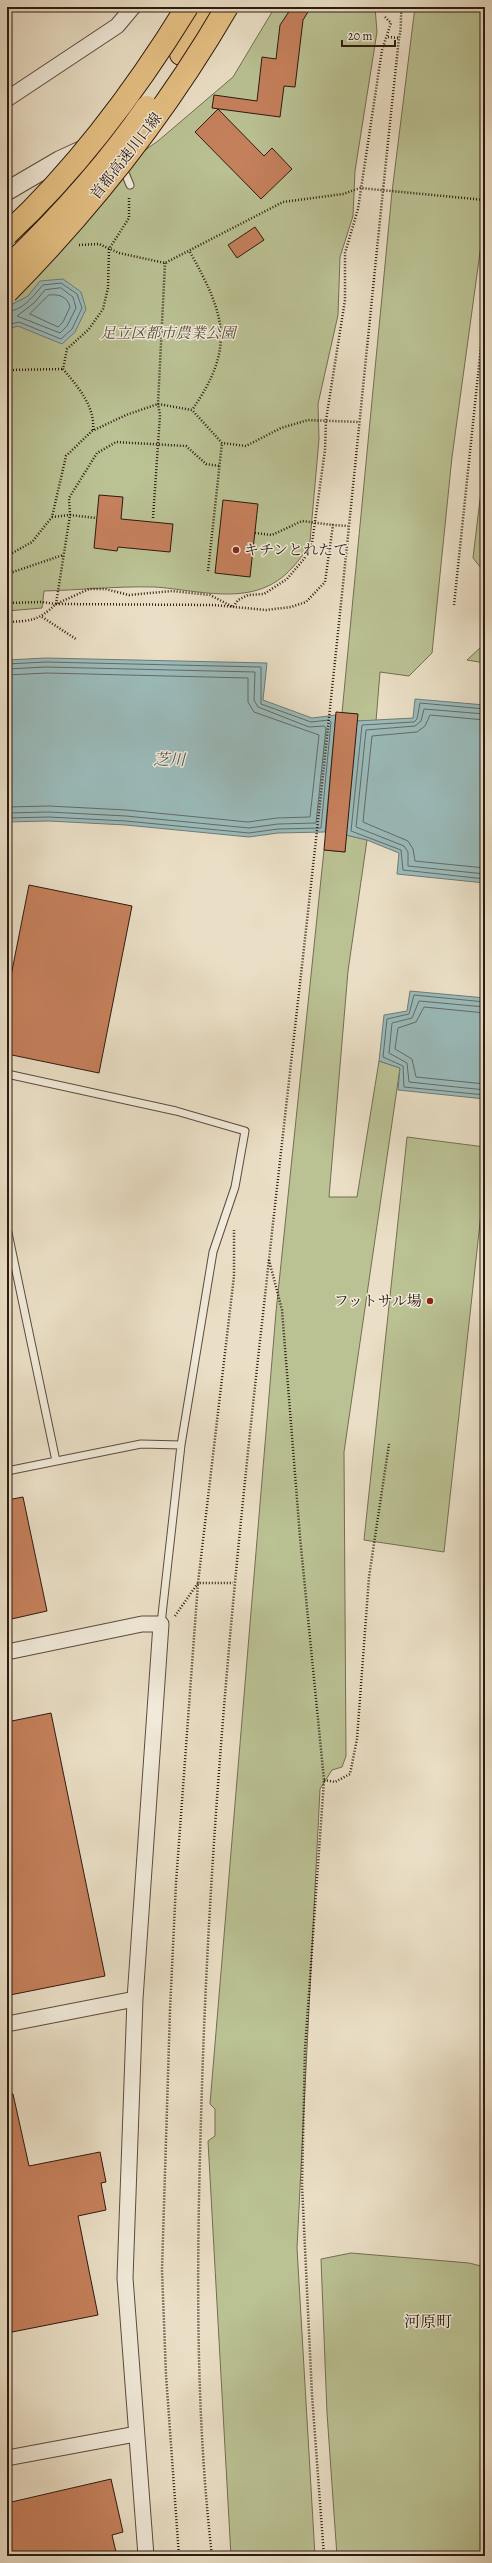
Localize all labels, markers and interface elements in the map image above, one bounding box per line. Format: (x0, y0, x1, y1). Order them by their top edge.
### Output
scale bar (342, 22, 395, 48)
text: 20 m (348, 28, 372, 44)
street label: 首都高速川口線 (86, 108, 166, 204)
park label: 足立区都市農業公園 (100, 323, 238, 343)
place label: キチンとれたて (244, 540, 348, 560)
marker: キチンとれたて (231, 545, 241, 555)
water label: 芝川 (153, 749, 187, 771)
place label: フットサル場 (334, 1291, 422, 1311)
marker: フットサル場 (425, 1296, 435, 1306)
district label: 河原町 (404, 2311, 452, 2333)

